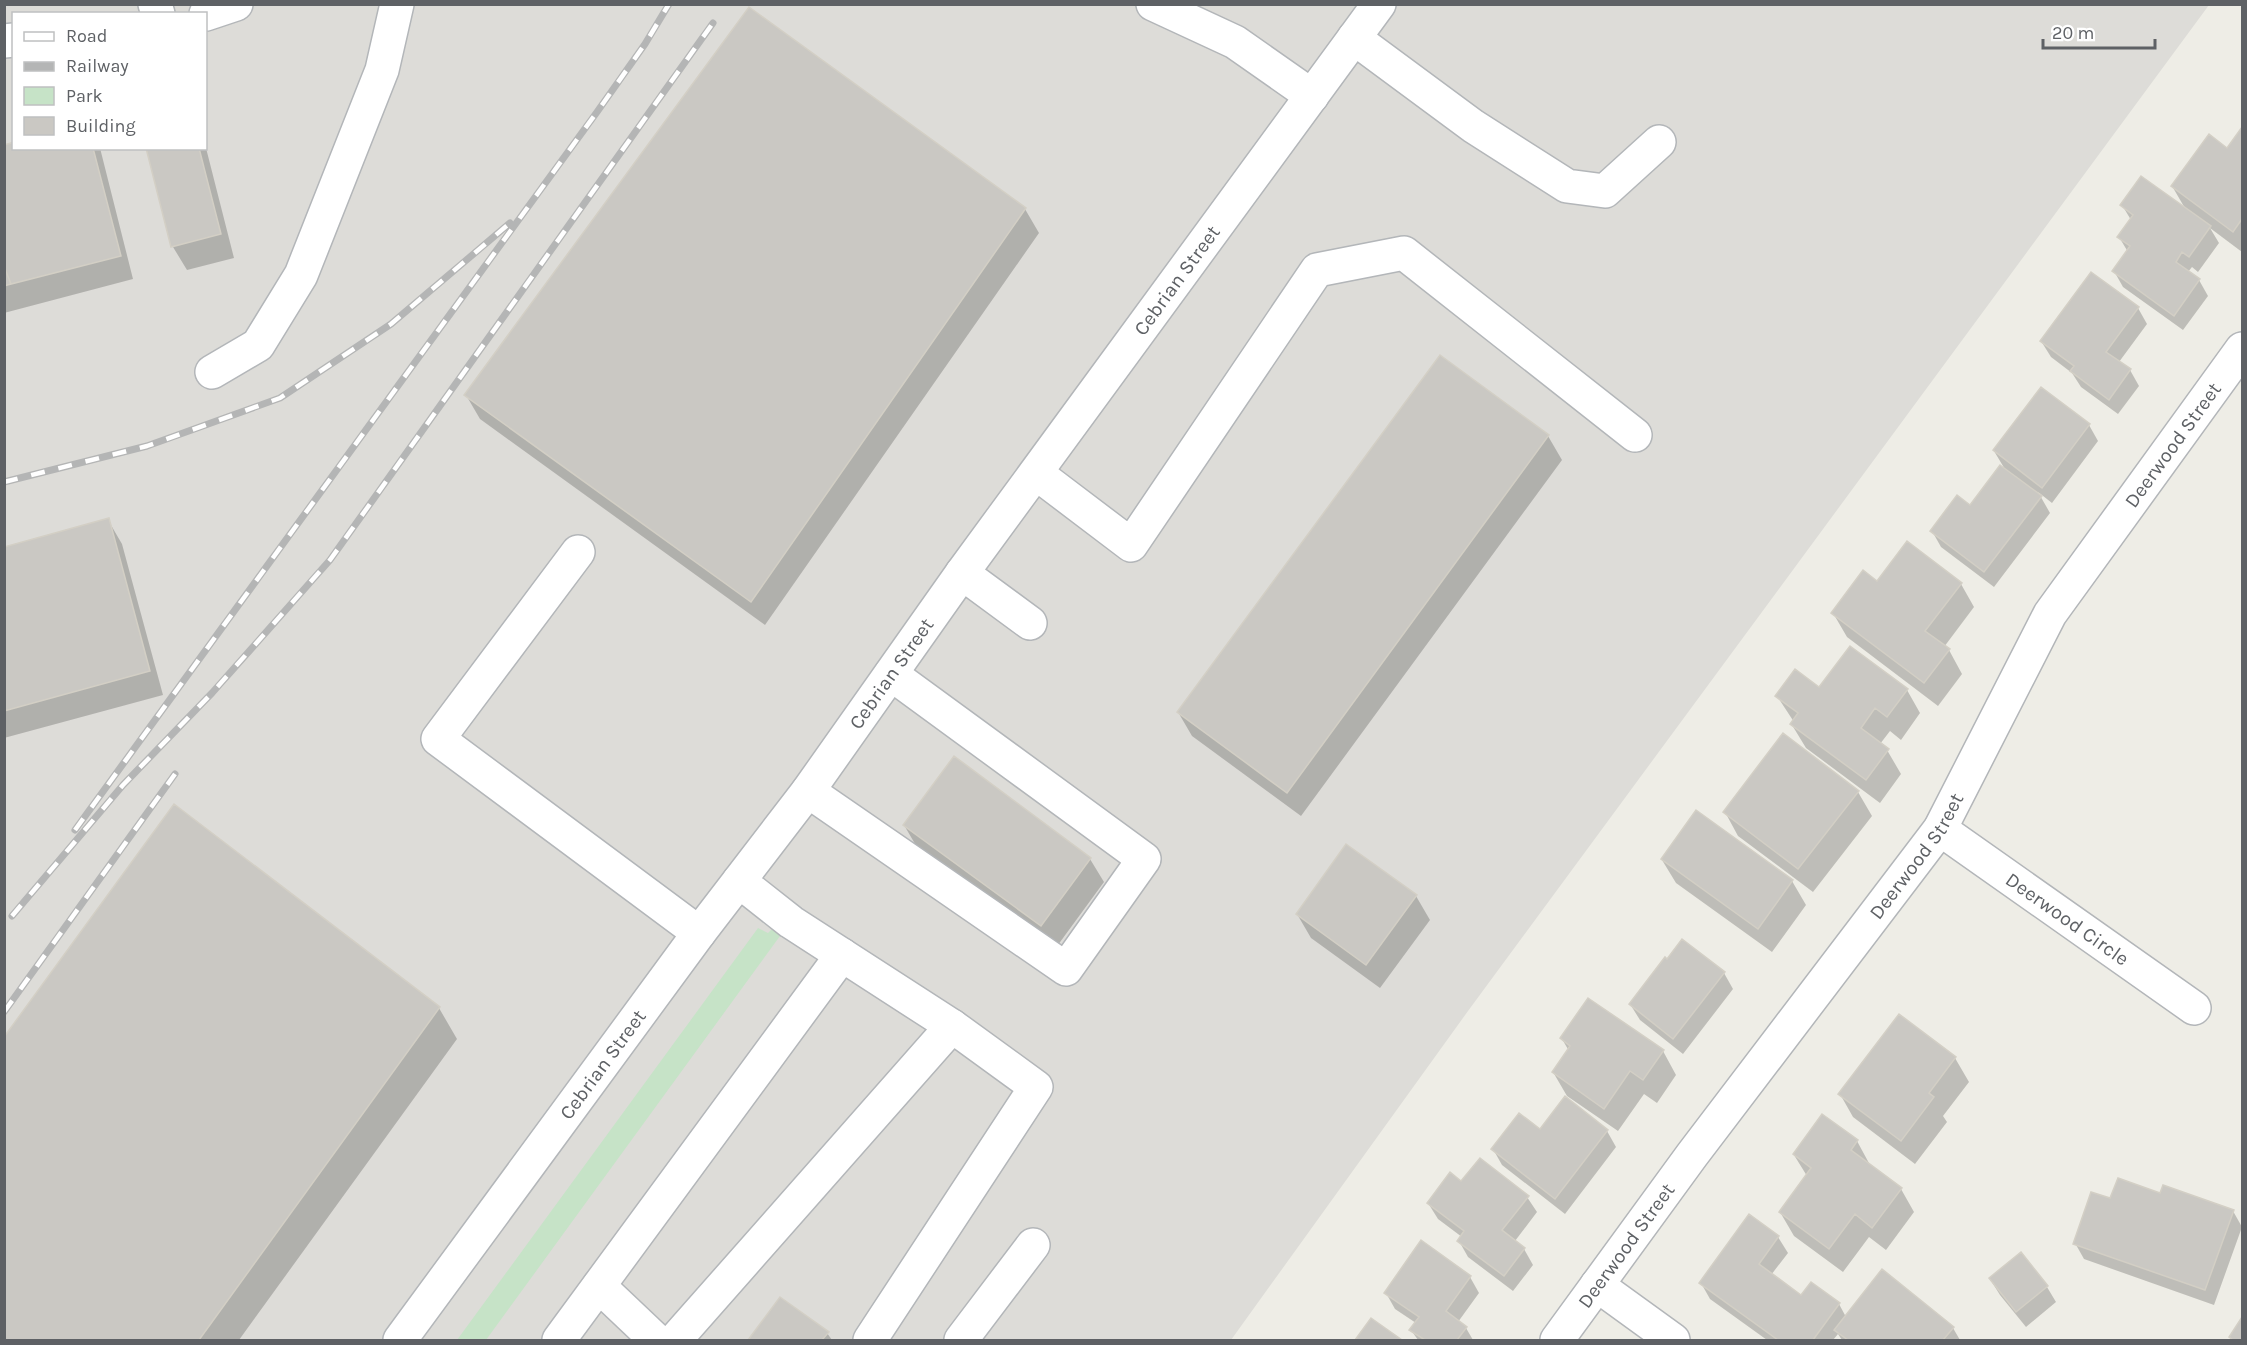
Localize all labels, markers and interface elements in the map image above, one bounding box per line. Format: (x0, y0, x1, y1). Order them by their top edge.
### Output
legend (12, 12, 207, 150)
scale bar (2043, 12, 2156, 50)
text: 20 m (2052, 22, 2094, 44)
text: Road (66, 25, 107, 47)
text: Railway (66, 55, 129, 77)
text: Park (66, 85, 103, 107)
text: Building (66, 115, 136, 137)
street label: Cebrian Street (1129, 221, 1225, 340)
street label: Deerwood Street (2120, 378, 2226, 512)
street label: Cebrian Street (844, 613, 939, 734)
street label: Deerwood Street (1865, 789, 1969, 924)
street label: Deerwood Circle (2001, 868, 2133, 971)
street label: Cebrian Street (555, 1005, 651, 1124)
street label: Deerwood Street (1573, 1178, 1680, 1313)

